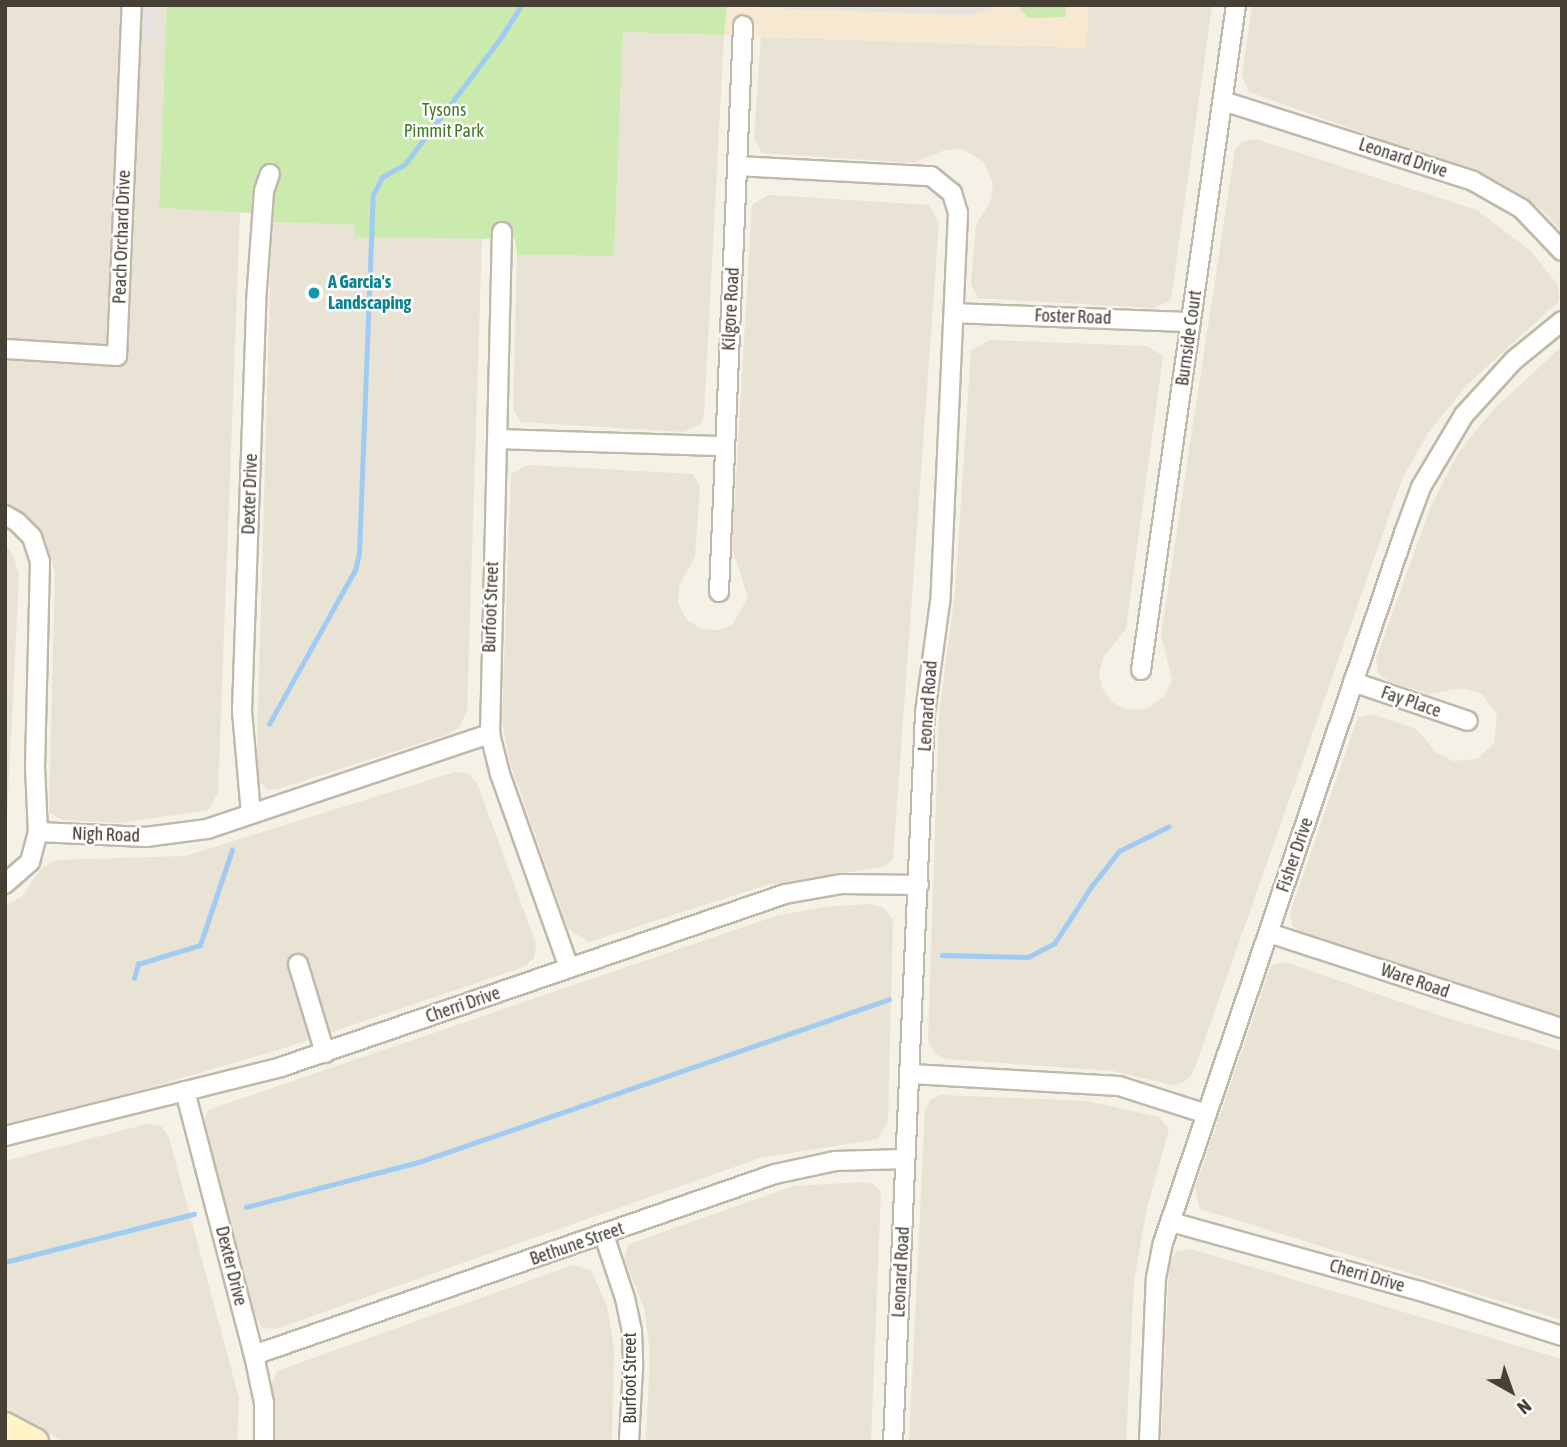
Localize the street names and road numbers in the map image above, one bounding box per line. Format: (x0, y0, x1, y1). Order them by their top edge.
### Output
street label: Leonard Drive (1356, 134, 1450, 182)
street label: Peach Orchard Drive (109, 170, 135, 304)
street label: Kilgore Road (718, 267, 744, 351)
street label: Burnside Court (1172, 289, 1206, 387)
street label: Foster Road (1034, 305, 1112, 329)
street label: Dexter Drive (238, 453, 262, 535)
street label: Burfoot Street (479, 561, 503, 653)
street label: Leonard Road (914, 660, 942, 752)
street label: Fay Place (1378, 682, 1444, 722)
street label: Fisher Drive (1272, 815, 1318, 895)
street label: Nigh Road (72, 823, 140, 847)
street label: Ware Road (1378, 959, 1452, 1003)
street label: Cherri Drive (423, 982, 503, 1028)
street label: Bethune Street (527, 1218, 627, 1270)
street label: Dexter Drive (211, 1224, 251, 1308)
street label: Leonard Road (888, 1226, 914, 1318)
street label: Cherri Drive (1327, 1255, 1407, 1297)
street label: Burfoot Street (619, 1332, 641, 1424)

